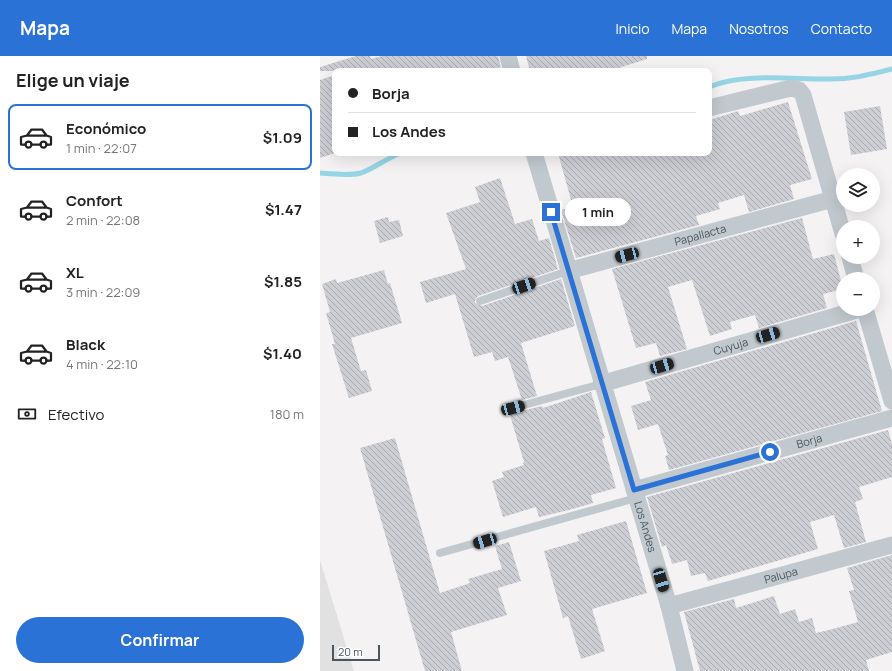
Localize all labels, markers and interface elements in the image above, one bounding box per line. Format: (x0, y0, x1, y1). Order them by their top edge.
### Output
text: Mapa (20, 15, 70, 41)
text: Inicio (616, 19, 650, 38)
text: Mapa (672, 19, 707, 38)
text: Nosotros (729, 19, 789, 38)
text: Contacto (811, 19, 872, 38)
text: Elige un viaje (16, 68, 130, 92)
text: Borja (372, 83, 410, 104)
text: Económico (66, 118, 146, 139)
icon: car (18, 119, 54, 155)
text: Los Andes (372, 121, 446, 142)
text: $1.09 (263, 127, 302, 148)
text: 1 min · 22:07 (66, 139, 137, 157)
map controls (836, 168, 880, 316)
button: layers (836, 168, 880, 212)
text: Confort (66, 190, 123, 211)
icon: car (18, 191, 54, 227)
callout: 1 min (565, 198, 631, 226)
text: $1.47 (265, 199, 302, 220)
route end (542, 203, 560, 221)
text: 1 min (582, 203, 614, 221)
text: 2 min · 22:08 (66, 211, 140, 229)
street label: Papallacta (673, 220, 728, 249)
button: + (836, 220, 880, 264)
car (614, 246, 640, 264)
text: XL (66, 262, 84, 283)
icon: car (18, 263, 54, 299)
text: $1.85 (264, 271, 302, 292)
button: − (836, 272, 880, 316)
car (511, 276, 537, 296)
text: 3 min · 22:09 (66, 283, 140, 301)
car (755, 326, 781, 344)
text: Black (66, 334, 105, 355)
street label: Cuyuja (711, 334, 750, 358)
icon: car (18, 335, 54, 371)
text: $1.40 (263, 343, 302, 364)
text: 4 min · 22:10 (66, 355, 138, 373)
car (649, 357, 675, 375)
car (500, 399, 526, 417)
icon: cash (16, 403, 38, 425)
text: Efectivo (48, 404, 104, 425)
text: 180 m (270, 405, 304, 423)
street label: Borja (795, 430, 824, 451)
route start (761, 443, 779, 461)
street label: Los Andes (631, 499, 661, 554)
car (472, 532, 498, 550)
street label: Palupa (762, 563, 799, 587)
car (652, 567, 670, 593)
button: Confirmar (16, 617, 304, 663)
scale bar (332, 643, 380, 662)
text: 20 m (338, 644, 363, 659)

